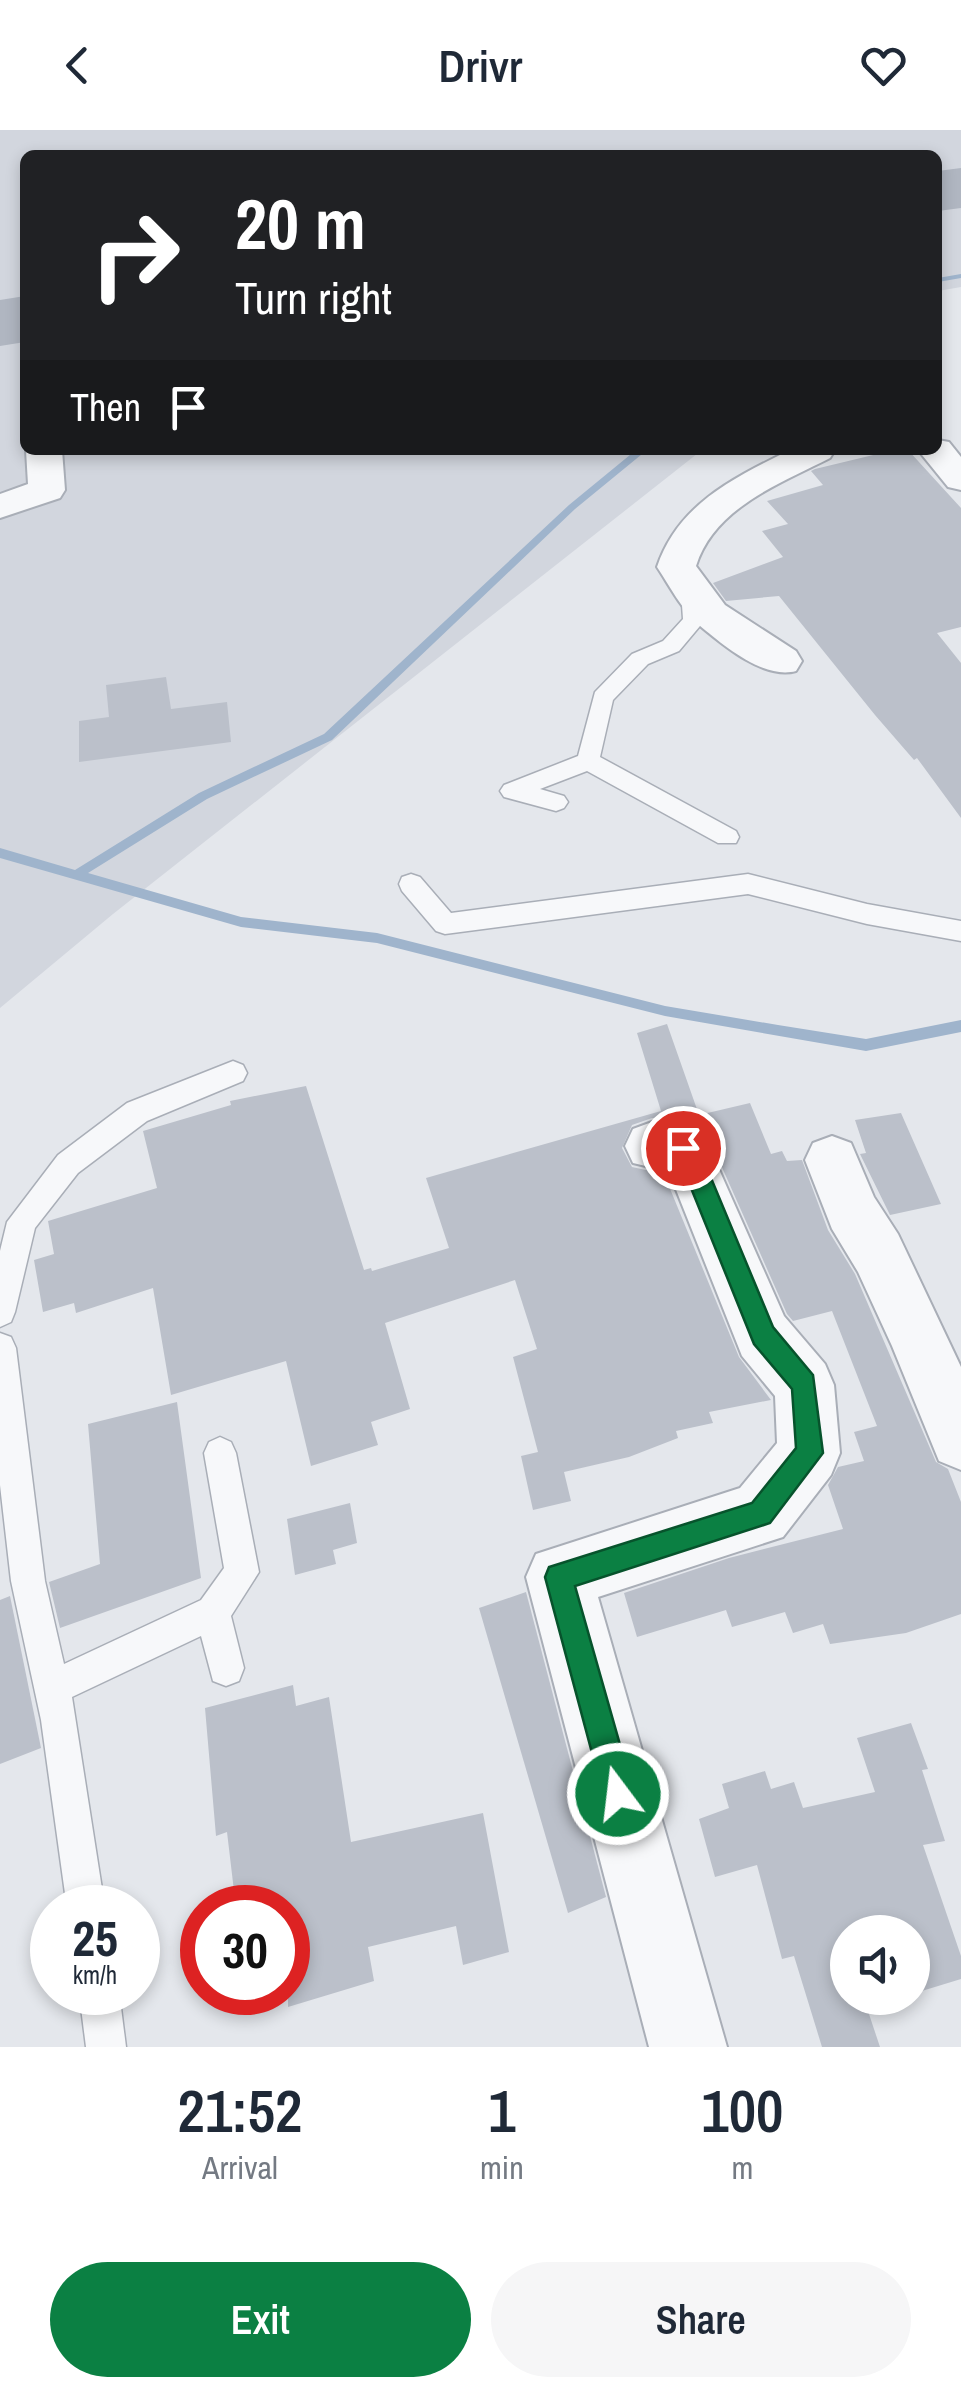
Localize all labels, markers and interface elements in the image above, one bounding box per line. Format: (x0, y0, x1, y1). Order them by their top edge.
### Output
text: Drivr (439, 35, 522, 96)
icon: back (50, 38, 105, 93)
icon: heart (856, 38, 911, 93)
text: 20 m (235, 177, 366, 271)
icon: right (70, 190, 200, 320)
text: Turn right (235, 267, 392, 328)
icon: arrive (161, 380, 216, 435)
text: Then (70, 382, 141, 433)
pin (641, 1106, 726, 1191)
icon: arrive (656, 1121, 711, 1176)
position arrow (566, 1742, 670, 1846)
speed limit sign: 30 (180, 1885, 310, 2015)
text: 25 (72, 1904, 118, 1972)
map controls (830, 1915, 930, 2015)
button: sound (830, 1915, 930, 2015)
text: km/h (73, 1958, 117, 1992)
text: 21:52 (178, 2070, 302, 2151)
text: 1 (488, 2070, 516, 2151)
text: 100 (701, 2070, 783, 2151)
text: Arrival (202, 2146, 278, 2189)
text: min (480, 2146, 524, 2189)
text: m (731, 2146, 753, 2189)
button: Exit (50, 2262, 471, 2377)
button: Share (491, 2262, 911, 2377)

